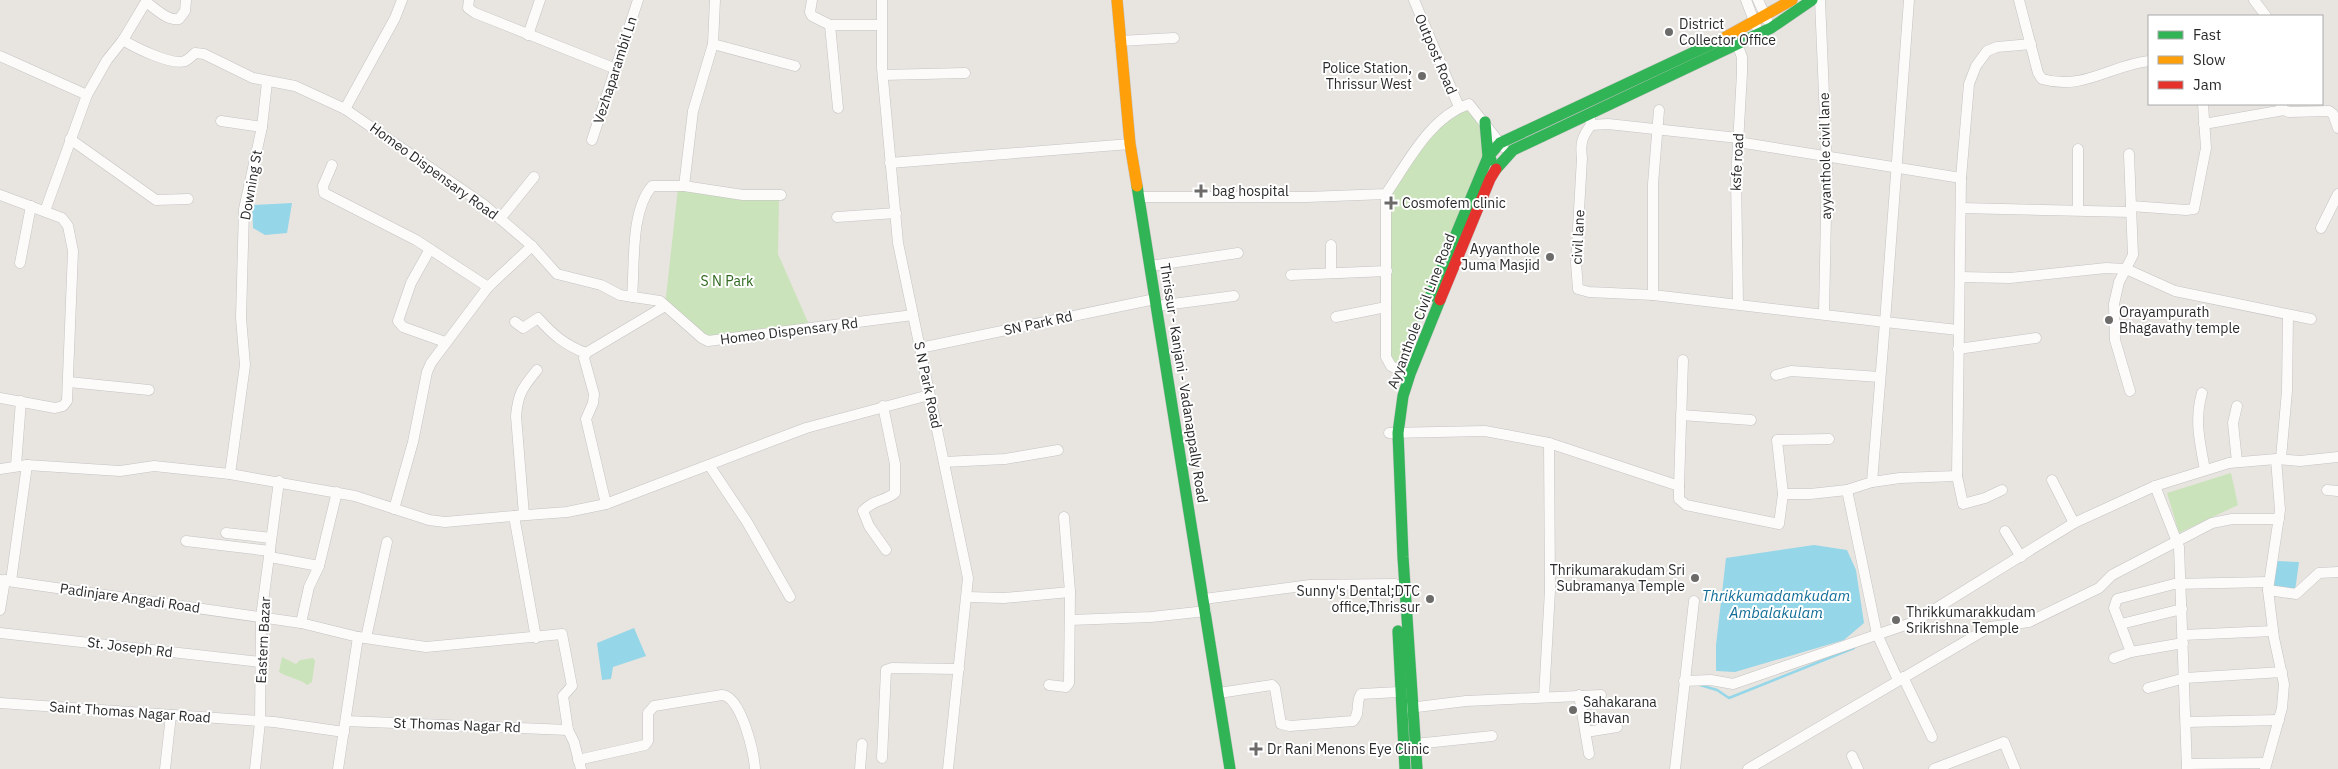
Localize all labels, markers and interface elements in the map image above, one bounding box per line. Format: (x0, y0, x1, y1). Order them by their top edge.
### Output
street label: Outpost Road (1411, 11, 1461, 97)
street label: Vezhaparambil Ln (589, 14, 641, 126)
place label: District Collector Office (1679, 15, 1776, 49)
legend (2148, 15, 2323, 105)
text: Fast (2193, 25, 2221, 44)
marker: District Collector Office (1663, 26, 1675, 38)
text: Slow (2193, 50, 2226, 69)
place label: Police Station, Thrissur West (1322, 59, 1412, 93)
marker: Police Station, Thrissur West (1416, 70, 1428, 82)
text: Jam (2193, 75, 2222, 94)
street label: ayyanthole civil lane (1815, 92, 1835, 220)
street label: Homeo Dispensary Road (366, 118, 502, 224)
street label: ksfe road (1726, 133, 1748, 191)
street label: Downing St (236, 148, 266, 222)
place label: bag hospital (1212, 182, 1289, 200)
marker: bag hospital (1194, 184, 1208, 198)
place label: Cosmofem clinic (1402, 194, 1506, 212)
marker: Cosmofem clinic (1384, 196, 1398, 210)
street label: civil lane (1568, 209, 1588, 265)
street label: Ayyanthole Civil Line Road (1383, 231, 1459, 391)
place label: Ayyanthole Juma Masjid (1461, 240, 1540, 274)
marker: Ayyanthole Juma Masjid (1544, 251, 1556, 263)
street label: Thrissur - Kanjani - Vadanappally Road (1156, 262, 1212, 504)
park label: S N Park (701, 272, 754, 290)
place label: Orayampurath Bhagavathy temple (2119, 303, 2240, 337)
street label: SN Park Rd (1002, 307, 1074, 339)
street label: Homeo Dispensary Rd (719, 314, 859, 348)
marker: Orayampurath Bhagavathy temple (2103, 314, 2115, 326)
street label: S N Park Road (910, 340, 946, 430)
place label: Thrikumarakudam Sri Subramanya Temple (1550, 561, 1685, 595)
marker: Thrikumarakudam Sri Subramanya Temple (1689, 572, 1701, 584)
street label: Padinjare Angadi Road (59, 579, 201, 617)
place label: Sunny's Dental;DTC office,Thrissur (1297, 582, 1420, 616)
water label: Thrikkumadamkudam Ambalakulam (1702, 586, 1850, 622)
marker: Sunny's Dental;DTC office,Thrissur (1424, 593, 1436, 605)
street label: Eastern Bazar (252, 596, 274, 684)
place label: Thrikkumarakkudam Srikrishna Temple (1906, 603, 2036, 637)
marker: Thrikkumarakkudam Srikrishna Temple (1890, 614, 1902, 626)
street label: St. Joseph Rd (86, 633, 174, 661)
place label: Sahakarana Bhavan (1583, 693, 1657, 727)
street label: Saint Thomas Nagar Road (49, 697, 211, 727)
marker: Sahakarana Bhavan (1567, 704, 1579, 716)
street label: St Thomas Nagar Rd (393, 714, 521, 736)
place label: Dr Rani Menons Eye Clinic (1267, 740, 1429, 758)
marker: Dr Rani Menons Eye Clinic (1249, 742, 1263, 756)

